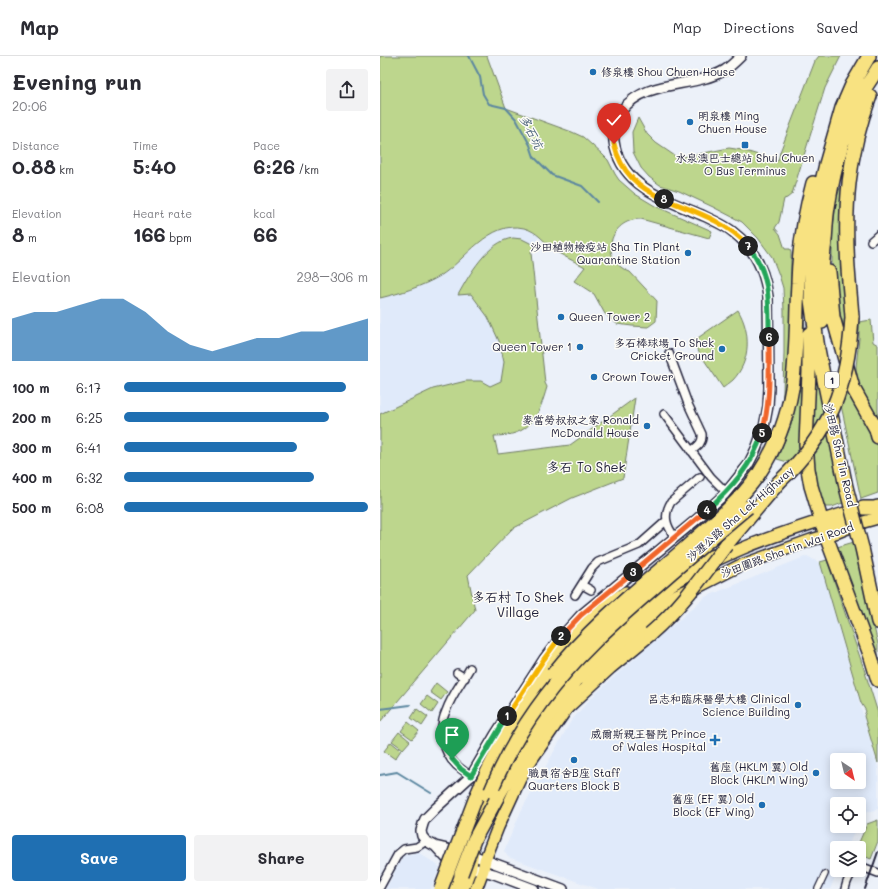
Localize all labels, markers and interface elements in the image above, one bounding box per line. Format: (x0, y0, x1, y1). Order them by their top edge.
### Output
text: Map (20, 15, 59, 40)
text: Map (673, 18, 701, 37)
text: Directions (723, 18, 794, 37)
text: Saved (816, 18, 858, 37)
place label: 修泉樓 Shou Chuen House (601, 64, 735, 79)
text: Evening run (12, 67, 142, 96)
marker: 修泉樓 Shou Chuen House (588, 67, 598, 77)
button: share (326, 69, 368, 111)
text: 20:06 (12, 97, 47, 114)
pin (597, 103, 631, 144)
place label: 明泉樓 Ming Chuen House (698, 108, 767, 136)
icon: check (603, 109, 625, 131)
water label: 多石坑 (517, 112, 548, 153)
marker: 明泉樓 Ming Chuen House (685, 117, 695, 127)
text: Distance (12, 138, 59, 153)
text: Time (133, 138, 158, 153)
text: Pace (253, 138, 280, 153)
marker: 水泉澳巴士總站 Shui Chuen O Bus Terminus (740, 140, 750, 150)
place label: 水泉澳巴士總站 Shui Chuen O Bus Terminus (676, 150, 814, 178)
text: 0.88 (12, 153, 56, 179)
text: 5:40 (133, 153, 176, 179)
text: 6:26 (253, 153, 295, 179)
text: km (56, 162, 74, 177)
text: /km (295, 162, 319, 177)
pin: 8 (654, 189, 674, 209)
text: 8 (661, 191, 667, 206)
text: Elevation (12, 206, 61, 221)
text: Heart rate (133, 206, 192, 221)
text: kcal (253, 206, 275, 221)
text: 8 (12, 221, 24, 247)
text: 166 (133, 221, 166, 247)
text: 66 (253, 221, 278, 247)
text: m (24, 230, 37, 245)
text: bpm (166, 230, 192, 245)
pin: 7 (738, 236, 758, 256)
text: 7 (745, 238, 751, 253)
place label: 沙田植物檢疫站 Sha Tin Plant Quarantine Station (530, 239, 680, 267)
marker: 沙田植物檢疫站 Sha Tin Plant Quarantine Station (683, 248, 693, 258)
text: Elevation (12, 268, 70, 285)
text: 298–306 m (297, 268, 368, 285)
place label: Queen Tower 2 (569, 309, 650, 324)
marker: Queen Tower 2 (556, 312, 566, 322)
pin: 6 (759, 327, 779, 347)
text: 6 (766, 329, 772, 344)
place label: 多石棒球場 To Shek Cricket Ground (614, 335, 714, 363)
place label: Queen Tower 1 (492, 339, 572, 354)
marker: Queen Tower 1 (575, 342, 585, 352)
marker: 多石棒球場 To Shek Cricket Ground (717, 344, 727, 354)
place label: Crown Tower (602, 369, 674, 384)
marker: Crown Tower (589, 372, 599, 382)
road number: 1 (825, 372, 839, 388)
text: 100 m (12, 379, 49, 396)
text: 6:17 (76, 379, 101, 396)
street label: 沙田路 Sha Tin Road (821, 402, 860, 508)
text: 200 m (12, 409, 51, 426)
text: 6:25 (76, 409, 103, 426)
place label: 麥當勞叔叔之家 Ronald McDonald House (522, 412, 639, 440)
marker: 麥當勞叔叔之家 Ronald McDonald House (642, 421, 652, 431)
pin: 5 (752, 423, 772, 443)
text: 5 (759, 425, 765, 440)
text: 300 m (12, 439, 52, 456)
text: 6:41 (76, 439, 101, 456)
district label: 多石 To Shek (547, 458, 626, 475)
street label: 沙瀝公路 Sha Lek Highway (683, 463, 797, 564)
text: 400 m (12, 469, 52, 486)
text: 6:32 (76, 469, 103, 486)
text: 500 m (12, 499, 51, 516)
text: 6:08 (76, 499, 104, 516)
pin: 4 (697, 500, 717, 520)
text: 4 (704, 502, 710, 517)
street label: 沙田圍路 Sha Tin Wai Road (718, 519, 855, 581)
pin: 3 (623, 562, 643, 582)
text: 3 (630, 564, 636, 579)
district label: 多石村 To Shek Village (472, 588, 564, 620)
pin: 2 (551, 626, 571, 646)
text: 2 (558, 628, 564, 643)
place label: 呂志和臨床醫學大樓 Clinical Science Building (648, 691, 790, 719)
marker: 呂志和臨床醫學大樓 Clinical Science Building (793, 700, 803, 710)
pin: 1 (497, 706, 517, 726)
text: 1 (505, 708, 509, 723)
pin (435, 718, 469, 759)
icon: arrive (441, 724, 463, 746)
place label: 威爾斯親王醫院 Prince of Wales Hospital (591, 726, 706, 754)
marker: 威爾斯親王醫院 Prince of Wales Hospital (709, 734, 721, 746)
north arrow (830, 753, 866, 789)
map controls (830, 753, 866, 877)
marker: 職員宿舍B座 Staff Quarters Block B (569, 755, 579, 765)
place label: 舊座 (HKLM 翼) Old Block (HKLM Wing) (709, 759, 808, 787)
place label: 職員宿舍B座 Staff Quarters Block B (528, 765, 621, 793)
marker: 舊座 (HKLM 翼) Old Block (HKLM Wing) (811, 768, 821, 778)
place label: 舊座 (EF 翼) Old Block (EF Wing) (672, 791, 754, 819)
button: locate (830, 797, 866, 833)
marker: 舊座 (EF 翼) Old Block (EF Wing) (757, 800, 767, 810)
button: Save (12, 835, 186, 881)
button: Share (194, 835, 368, 881)
button: layers (830, 841, 866, 877)

